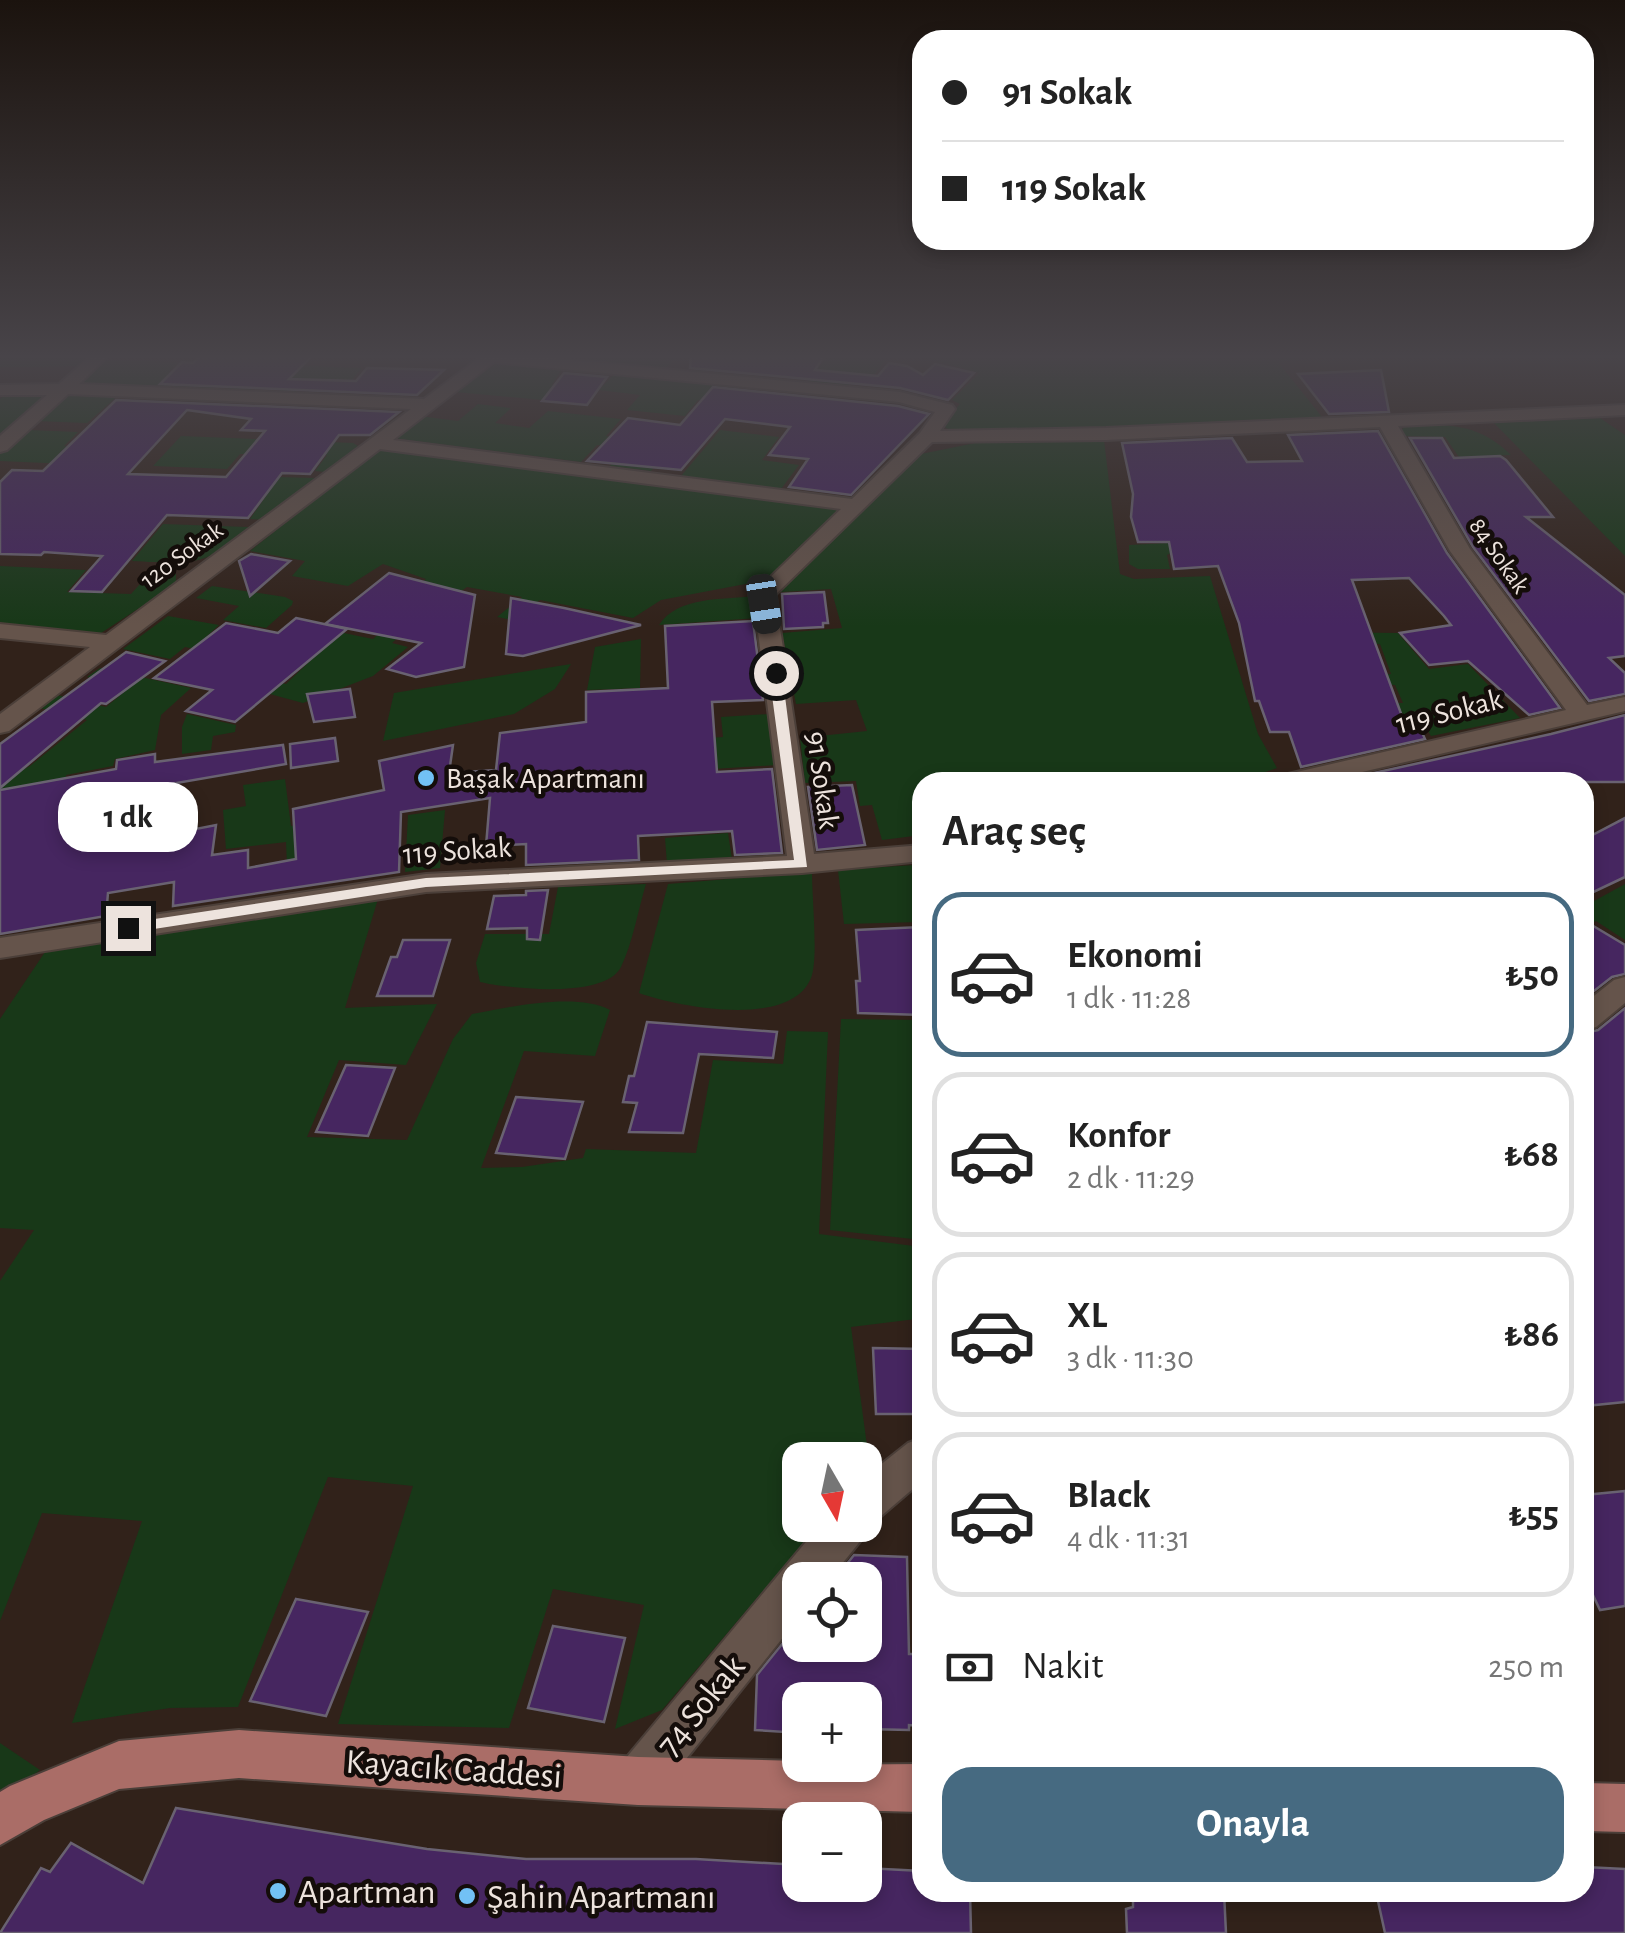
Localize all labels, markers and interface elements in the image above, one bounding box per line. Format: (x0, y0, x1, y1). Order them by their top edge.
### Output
text: 91 Sokak (1002, 74, 1132, 112)
text: 119 Sokak (1002, 170, 1146, 208)
street label: 84 Sokak (1464, 514, 1534, 599)
street label: 120 Sokak (136, 517, 228, 593)
car (744, 572, 784, 636)
route start (754, 651, 799, 696)
street label: 119 Sokak (1393, 684, 1506, 740)
street label: 91 Sokak (800, 729, 844, 831)
place label: Başak Apartmanı (446, 764, 645, 794)
marker: Başak Apartmanı (415, 767, 437, 789)
callout: 1 dk (58, 783, 198, 853)
text: 1 dk (103, 801, 153, 833)
text: Araç seç (942, 809, 1086, 854)
street label: 119 Sokak (402, 832, 513, 870)
route end (106, 906, 151, 951)
icon: car (947, 930, 1037, 1020)
text: Ekonomi (1067, 937, 1203, 975)
text: ₺50 (1505, 956, 1559, 994)
text: 1 dk · 11:28 (1067, 982, 1191, 1014)
icon: car (947, 1110, 1037, 1200)
text: Konfor (1067, 1117, 1171, 1155)
text: ₺68 (1504, 1136, 1559, 1174)
text: 2 dk · 11:29 (1067, 1162, 1195, 1194)
icon: car (947, 1290, 1037, 1380)
text: XL (1067, 1297, 1107, 1335)
text: ₺86 (1504, 1316, 1559, 1354)
text: 3 dk · 11:30 (1067, 1342, 1194, 1374)
north arrow (782, 1442, 882, 1542)
map controls (782, 1442, 882, 1902)
icon: car (947, 1470, 1037, 1560)
text: Black (1067, 1477, 1151, 1515)
text: ₺55 (1508, 1496, 1559, 1534)
text: 4 dk · 11:31 (1067, 1522, 1190, 1554)
button: locate (782, 1562, 882, 1662)
icon: cash (942, 1640, 997, 1695)
text: Nakit (1022, 1648, 1103, 1686)
street label: 74 Sokak (651, 1649, 752, 1763)
text: 250 m (1488, 1651, 1564, 1683)
button: + (782, 1682, 882, 1782)
street label: Kayacık Caddesi (345, 1744, 563, 1795)
button: Onayla (942, 1767, 1564, 1882)
button: − (782, 1802, 882, 1902)
place label: Apartman (298, 1875, 436, 1910)
marker: Apartman (267, 1880, 289, 1902)
place label: Şahin Apartmanı (487, 1880, 715, 1915)
marker: Şahin Apartmanı (456, 1885, 478, 1907)

